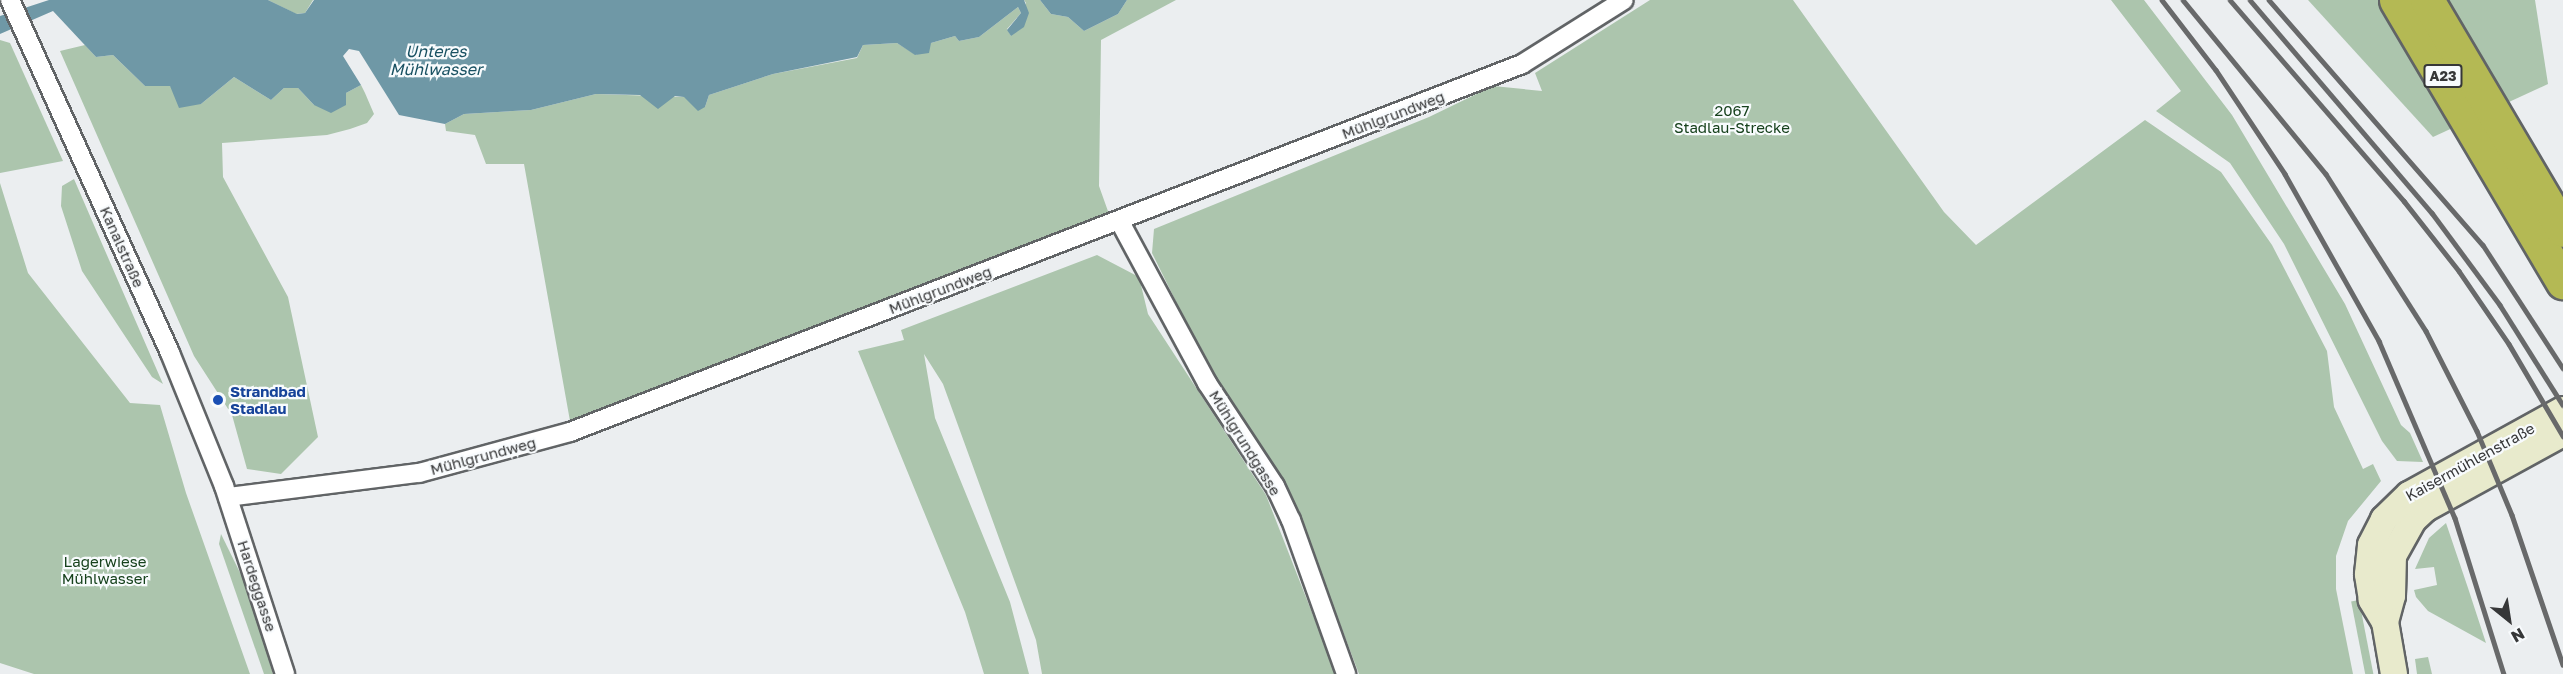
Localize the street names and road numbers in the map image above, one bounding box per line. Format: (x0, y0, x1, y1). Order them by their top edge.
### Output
road number: A23 (2422, 65, 2464, 87)
street label: Mühlgrundweg (1339, 87, 1447, 143)
street label: Kanalstraße (96, 204, 148, 290)
street label: Mühlgrundweg (886, 262, 994, 318)
street label: Mühlgrundgasse (1205, 387, 1285, 499)
street label: Kaisermühlenstraße (2402, 419, 2538, 505)
street label: Mühlgrundweg (428, 433, 538, 479)
street label: Hardeggasse (234, 538, 280, 634)

